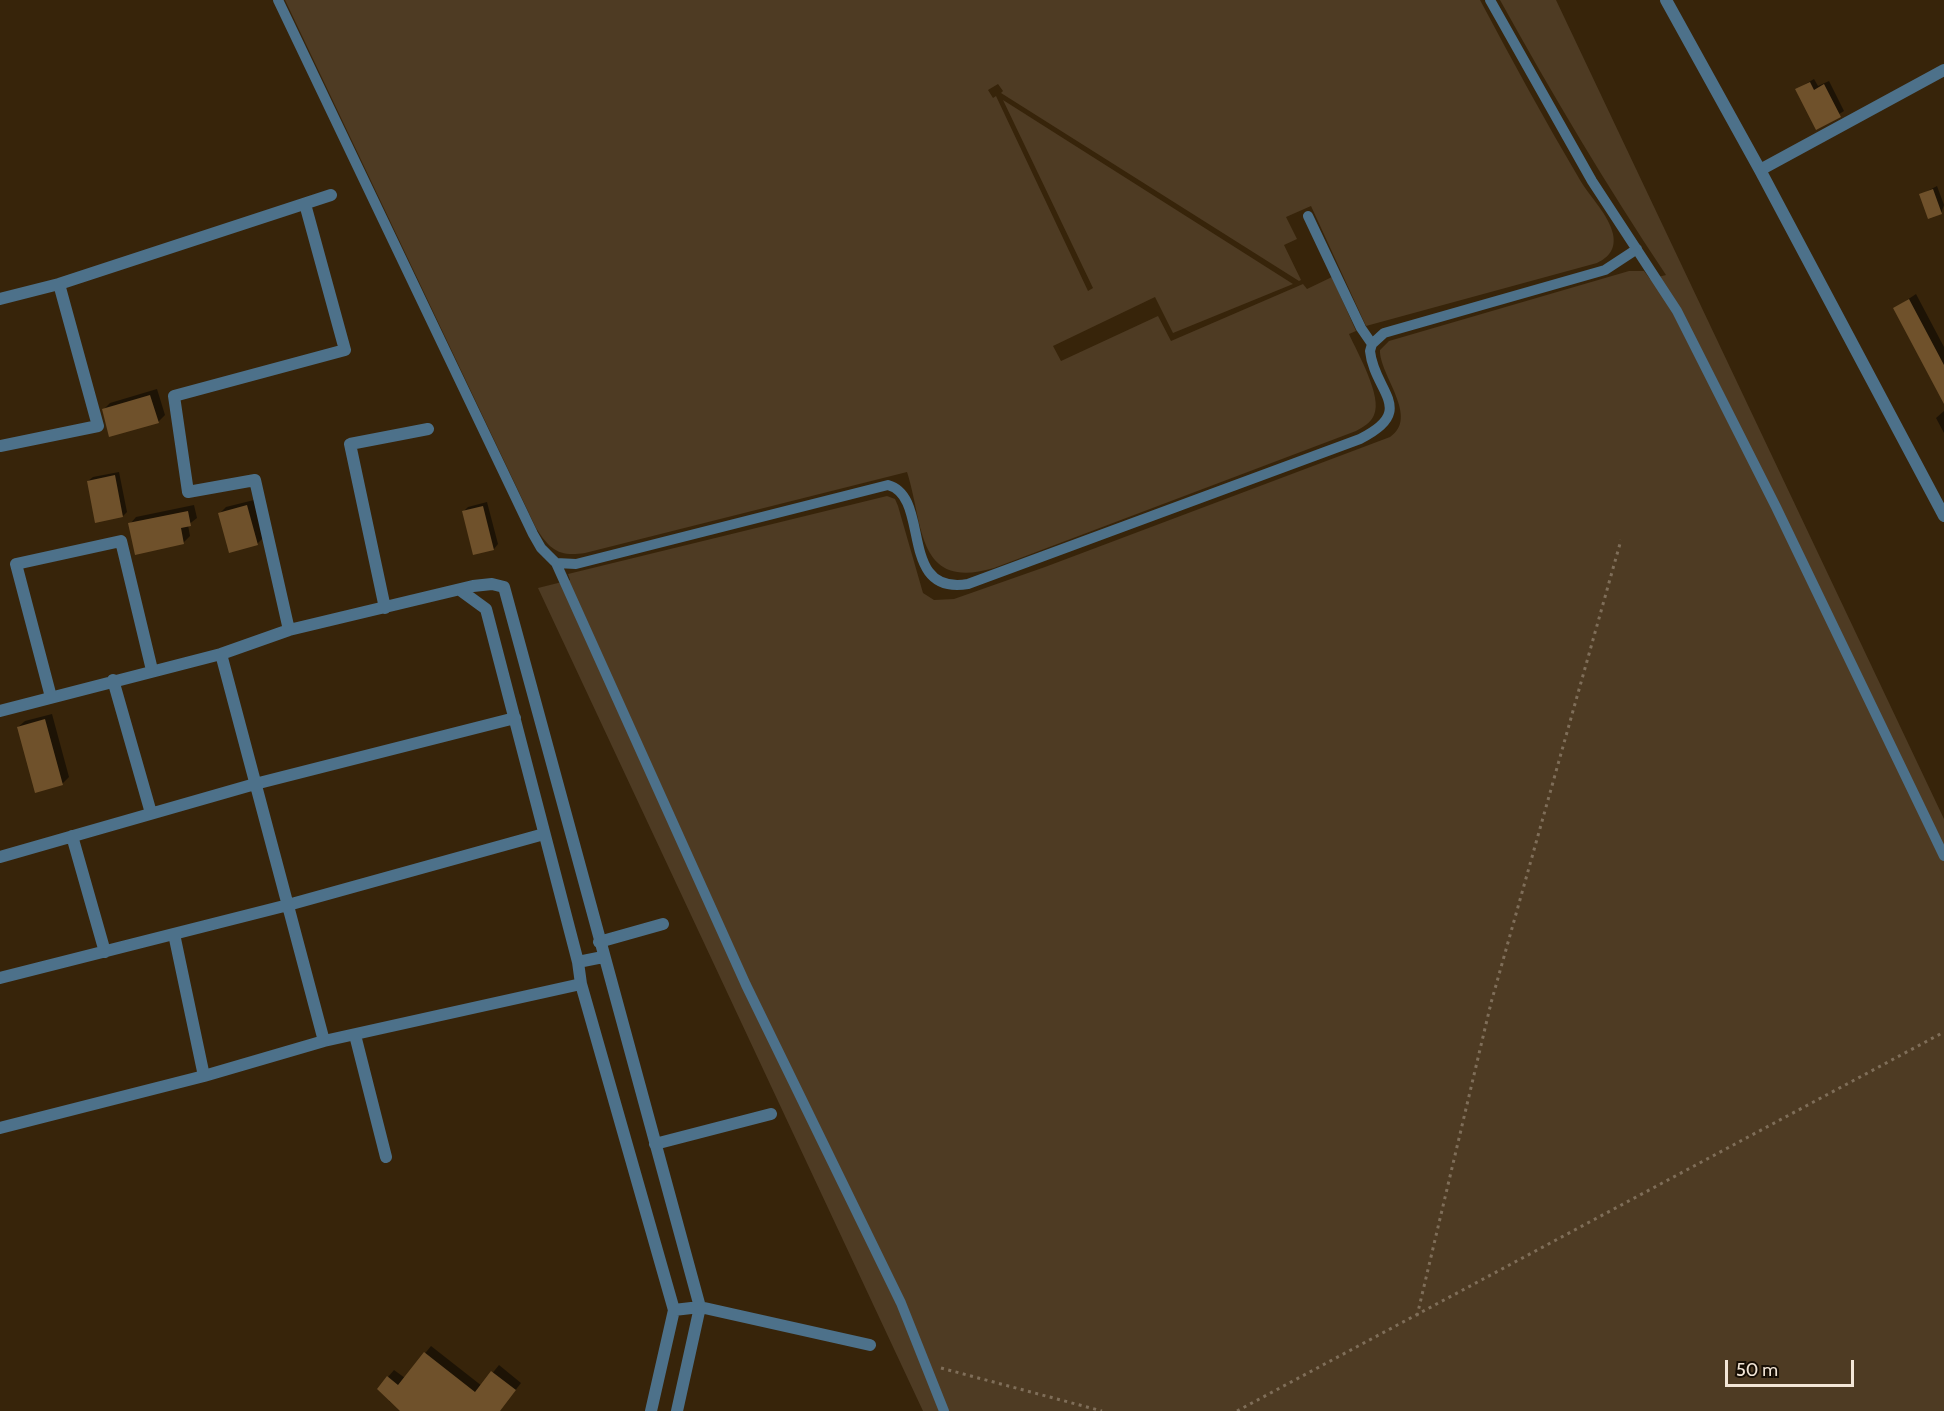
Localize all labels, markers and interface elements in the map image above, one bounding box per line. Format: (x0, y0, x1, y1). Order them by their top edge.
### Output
scale bar (1728, 1348, 1857, 1386)
text: 50 m (1736, 1359, 1778, 1381)

